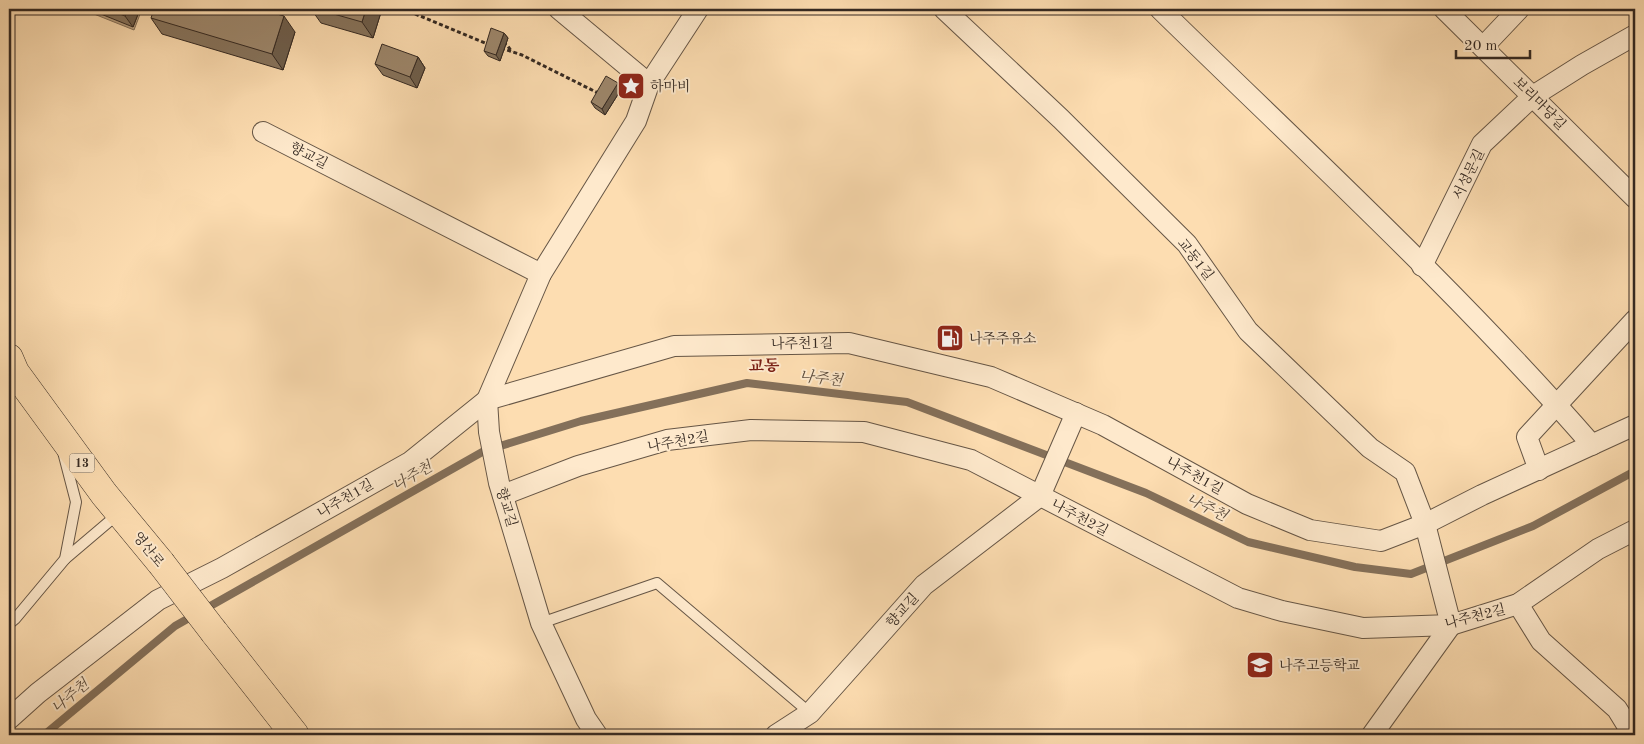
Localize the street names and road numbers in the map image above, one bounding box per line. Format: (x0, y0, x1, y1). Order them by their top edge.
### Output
street label: 보리마당길 (1510, 74, 1569, 133)
street label: 향교길 (287, 140, 330, 171)
street label: 서성문길 (1450, 147, 1487, 202)
street label: 교동1길 (1175, 236, 1217, 283)
street label: 나주천1길 (771, 335, 833, 352)
street label: 나주천2길 (646, 429, 710, 454)
road number: 13 (70, 453, 94, 472)
street label: 나주천1길 (1164, 454, 1226, 497)
street label: 나주천1길 (315, 476, 376, 520)
street label: 향교길 (493, 486, 520, 529)
street label: 나주천2길 (1049, 496, 1111, 539)
street label: 영산로 (130, 529, 168, 570)
street label: 향교길 (883, 590, 922, 630)
street label: 나주천2길 (1443, 602, 1507, 631)

